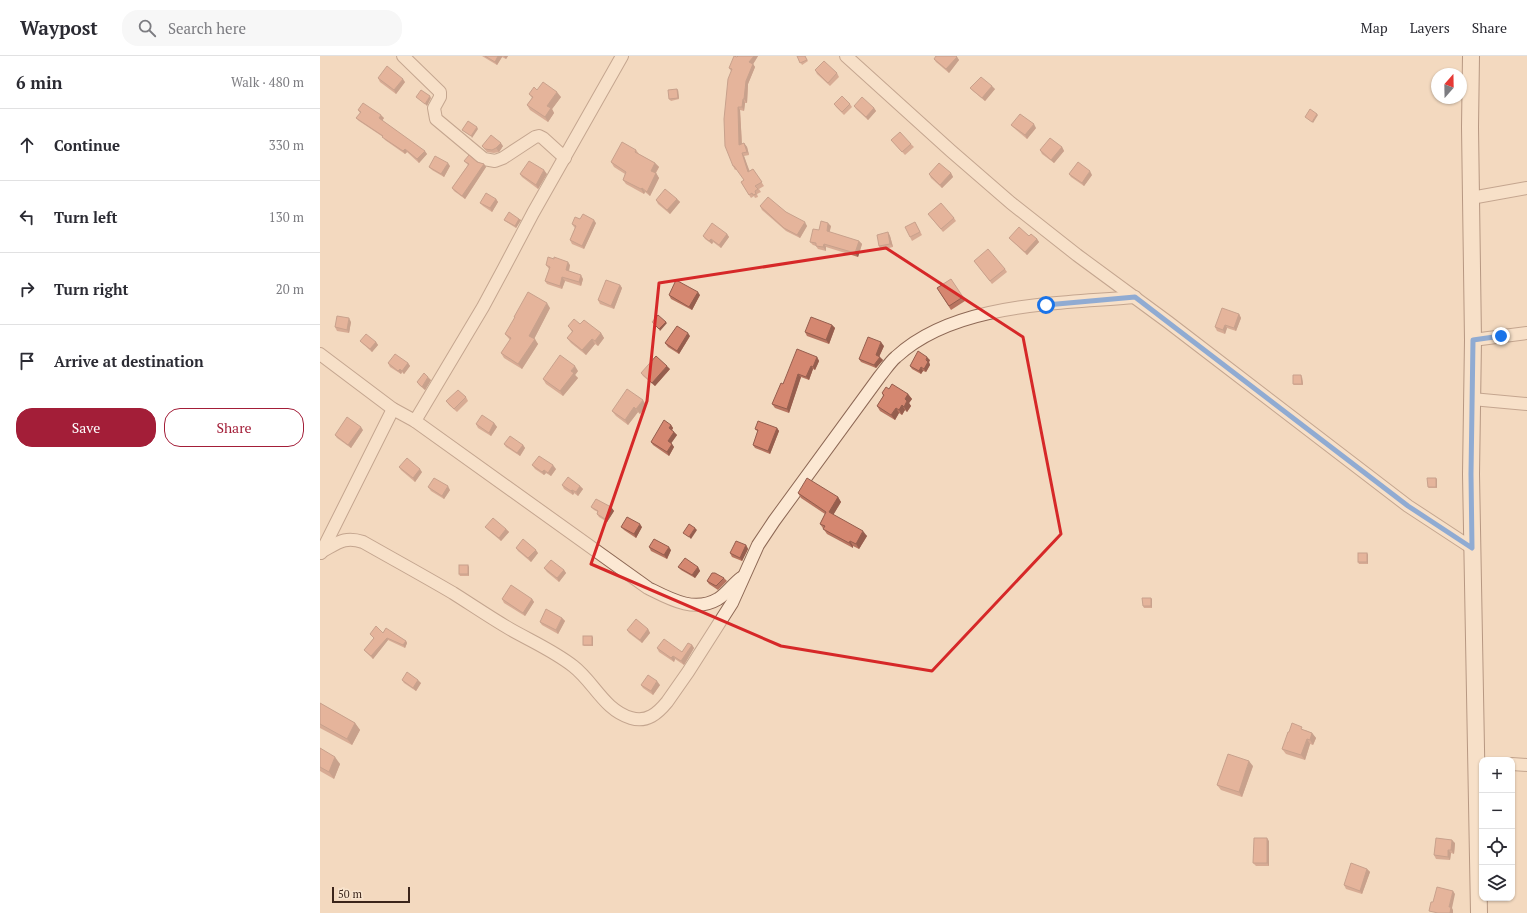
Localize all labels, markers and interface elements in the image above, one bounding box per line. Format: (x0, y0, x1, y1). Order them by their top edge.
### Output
search box (122, 10, 402, 46)
text: Waypost (20, 15, 98, 40)
icon: search (136, 17, 158, 39)
text: Search here (168, 18, 246, 38)
text: Map (1361, 18, 1388, 37)
text: Layers (1410, 18, 1450, 37)
text: Share (1472, 18, 1507, 37)
north arrow (1431, 68, 1467, 104)
text: 6 min (16, 71, 63, 94)
text: Walk · 480 m (231, 73, 304, 91)
icon: ahead (16, 134, 38, 156)
text: Continue (54, 135, 120, 155)
text: 330 m (269, 136, 304, 154)
icon: left (16, 206, 38, 228)
text: Turn left (54, 207, 118, 227)
text: 130 m (269, 208, 304, 226)
icon: right (16, 278, 38, 300)
text: Turn right (54, 279, 129, 299)
text: 20 m (276, 280, 304, 298)
route start (1037, 296, 1055, 314)
route end (1492, 327, 1510, 345)
icon: arrive (16, 350, 38, 372)
text: Arrive at destination (54, 351, 204, 371)
button: Save (16, 408, 156, 447)
button: Share (164, 408, 304, 447)
map controls (1479, 757, 1515, 901)
button: + (1479, 757, 1515, 793)
button: − (1479, 793, 1515, 829)
button: locate (1479, 829, 1515, 865)
button: layers (1479, 865, 1515, 901)
scale bar (332, 885, 410, 904)
text: 50 m (338, 887, 362, 901)

